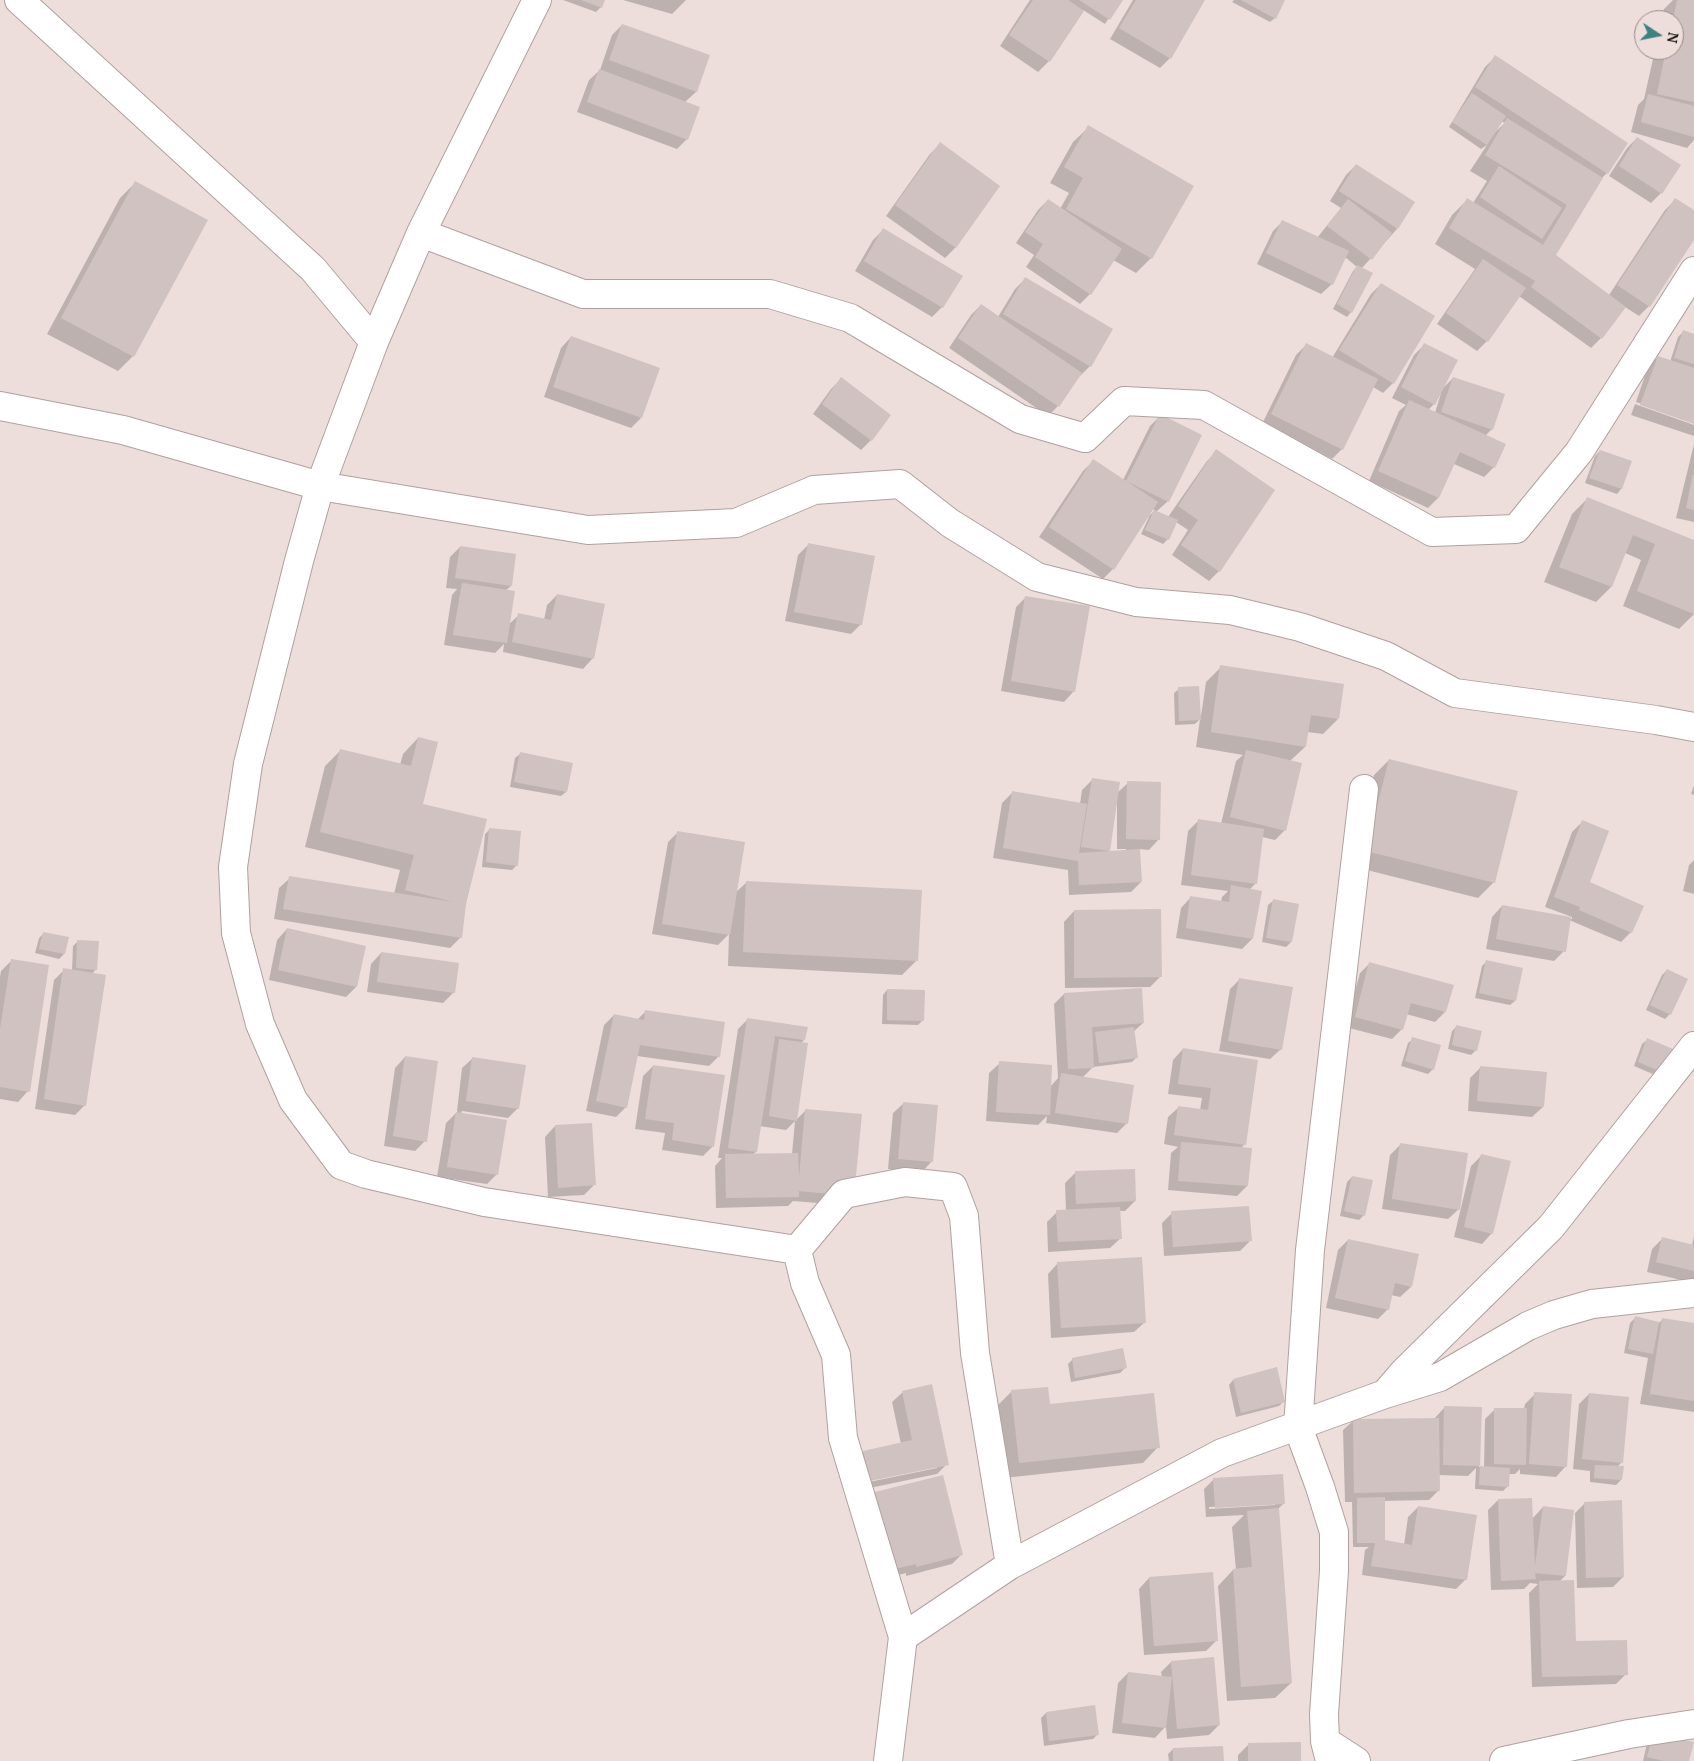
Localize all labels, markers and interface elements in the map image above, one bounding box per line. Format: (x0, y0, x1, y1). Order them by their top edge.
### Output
north arrow (1634, 10, 1684, 60)
text: N (1663, 31, 1684, 45)

